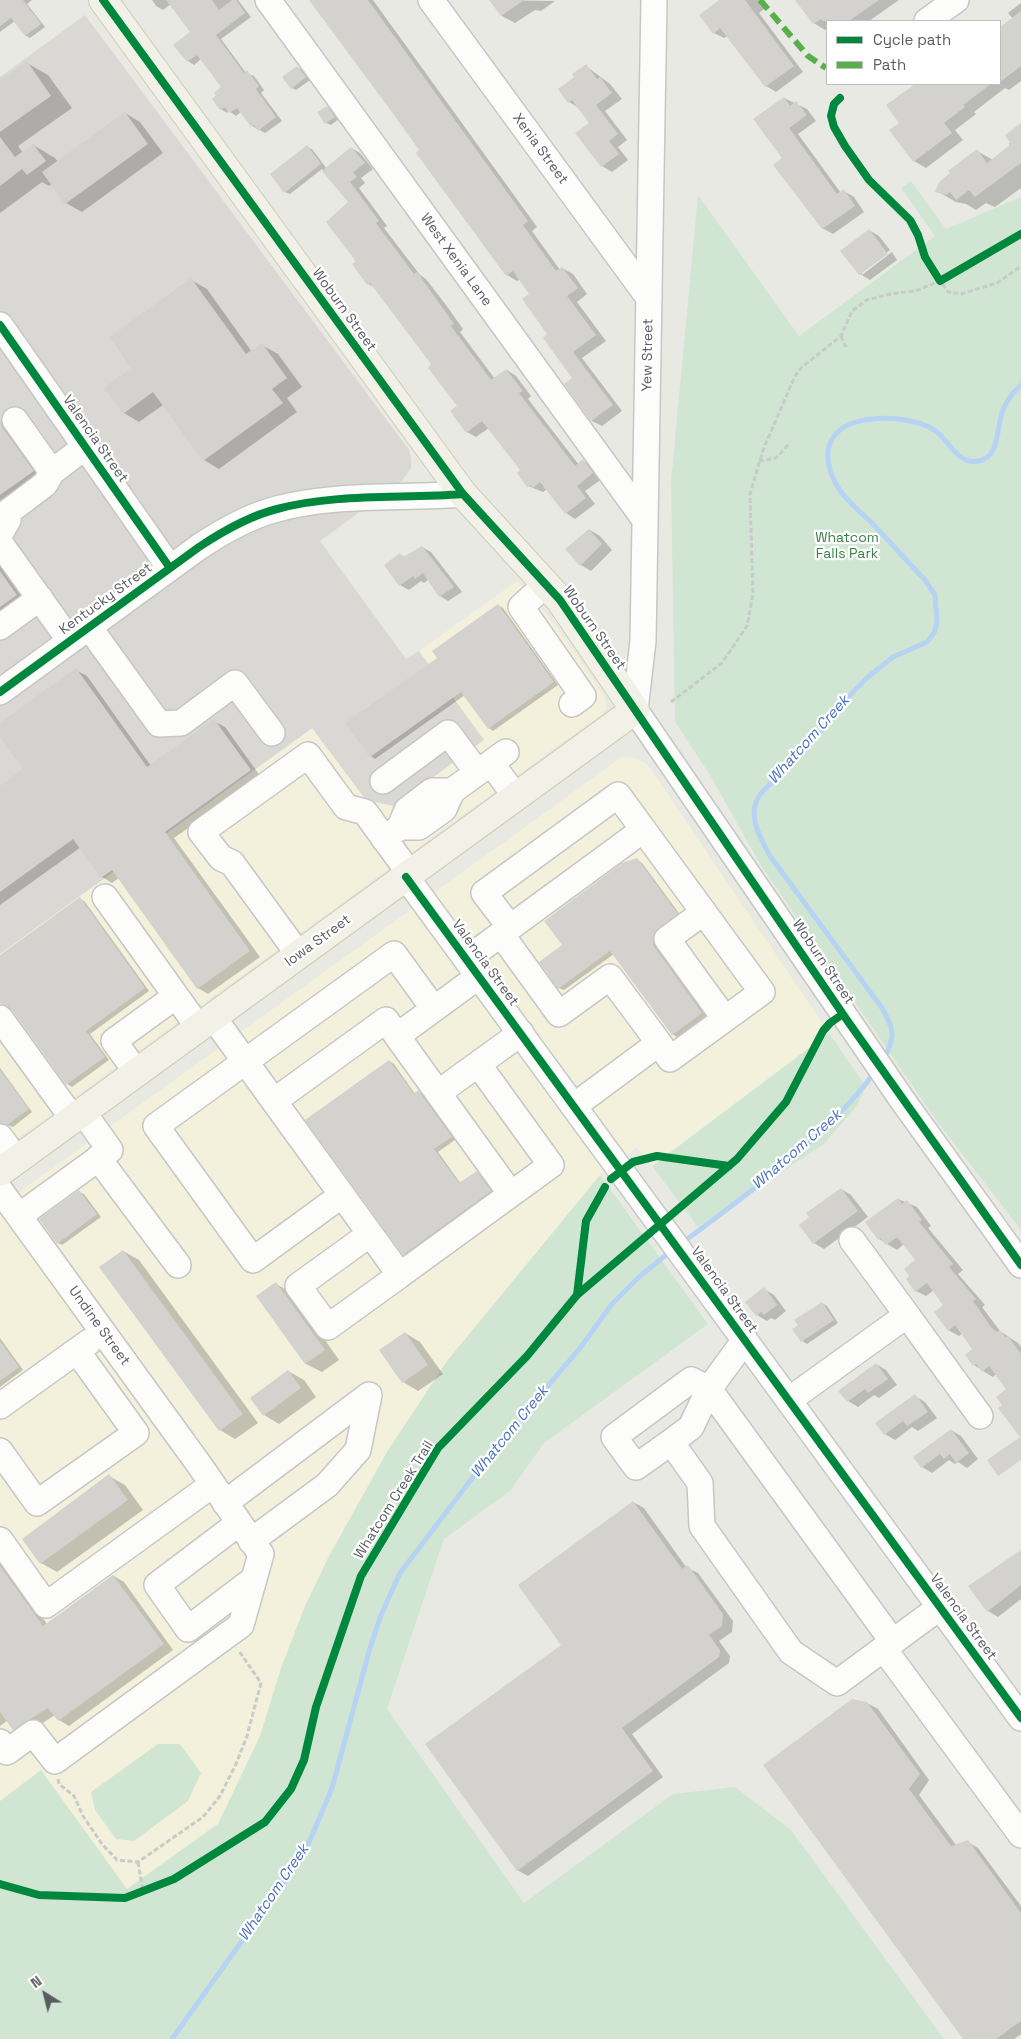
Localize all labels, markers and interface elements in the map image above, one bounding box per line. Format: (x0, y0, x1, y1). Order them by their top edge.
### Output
legend (826, 20, 1001, 85)
text: Cycle path (873, 30, 951, 49)
text: Path (873, 55, 906, 74)
street label: Xenia Street (509, 110, 571, 188)
street label: West Xenia Lane (417, 210, 495, 310)
street label: Woburn Street (308, 265, 380, 355)
street label: Yew Street (639, 318, 657, 392)
street label: Valencia Street (59, 392, 131, 486)
park label: Whatcom Falls Park (815, 530, 879, 562)
street label: Kentucky Street (56, 560, 156, 638)
street label: Woburn Street (559, 583, 629, 673)
water label: Whatcom Creek (765, 692, 853, 788)
street label: Iowa Street (282, 911, 354, 971)
street label: Valencia Street (448, 916, 522, 1010)
street label: Woburn Street (788, 916, 858, 1008)
water label: Whatcom Creek (748, 1106, 846, 1194)
street label: Valencia Street (687, 1243, 761, 1337)
street label: Undine Street (65, 1283, 133, 1369)
water label: Whatcom Creek (467, 1382, 553, 1482)
street label: Whatcom Creek Trail (351, 1438, 437, 1562)
street label: Valencia Street (926, 1570, 1000, 1664)
water label: Whatcom Creek (235, 1841, 313, 1945)
north arrow (20, 1969, 70, 2019)
text: N (27, 1972, 45, 1992)

